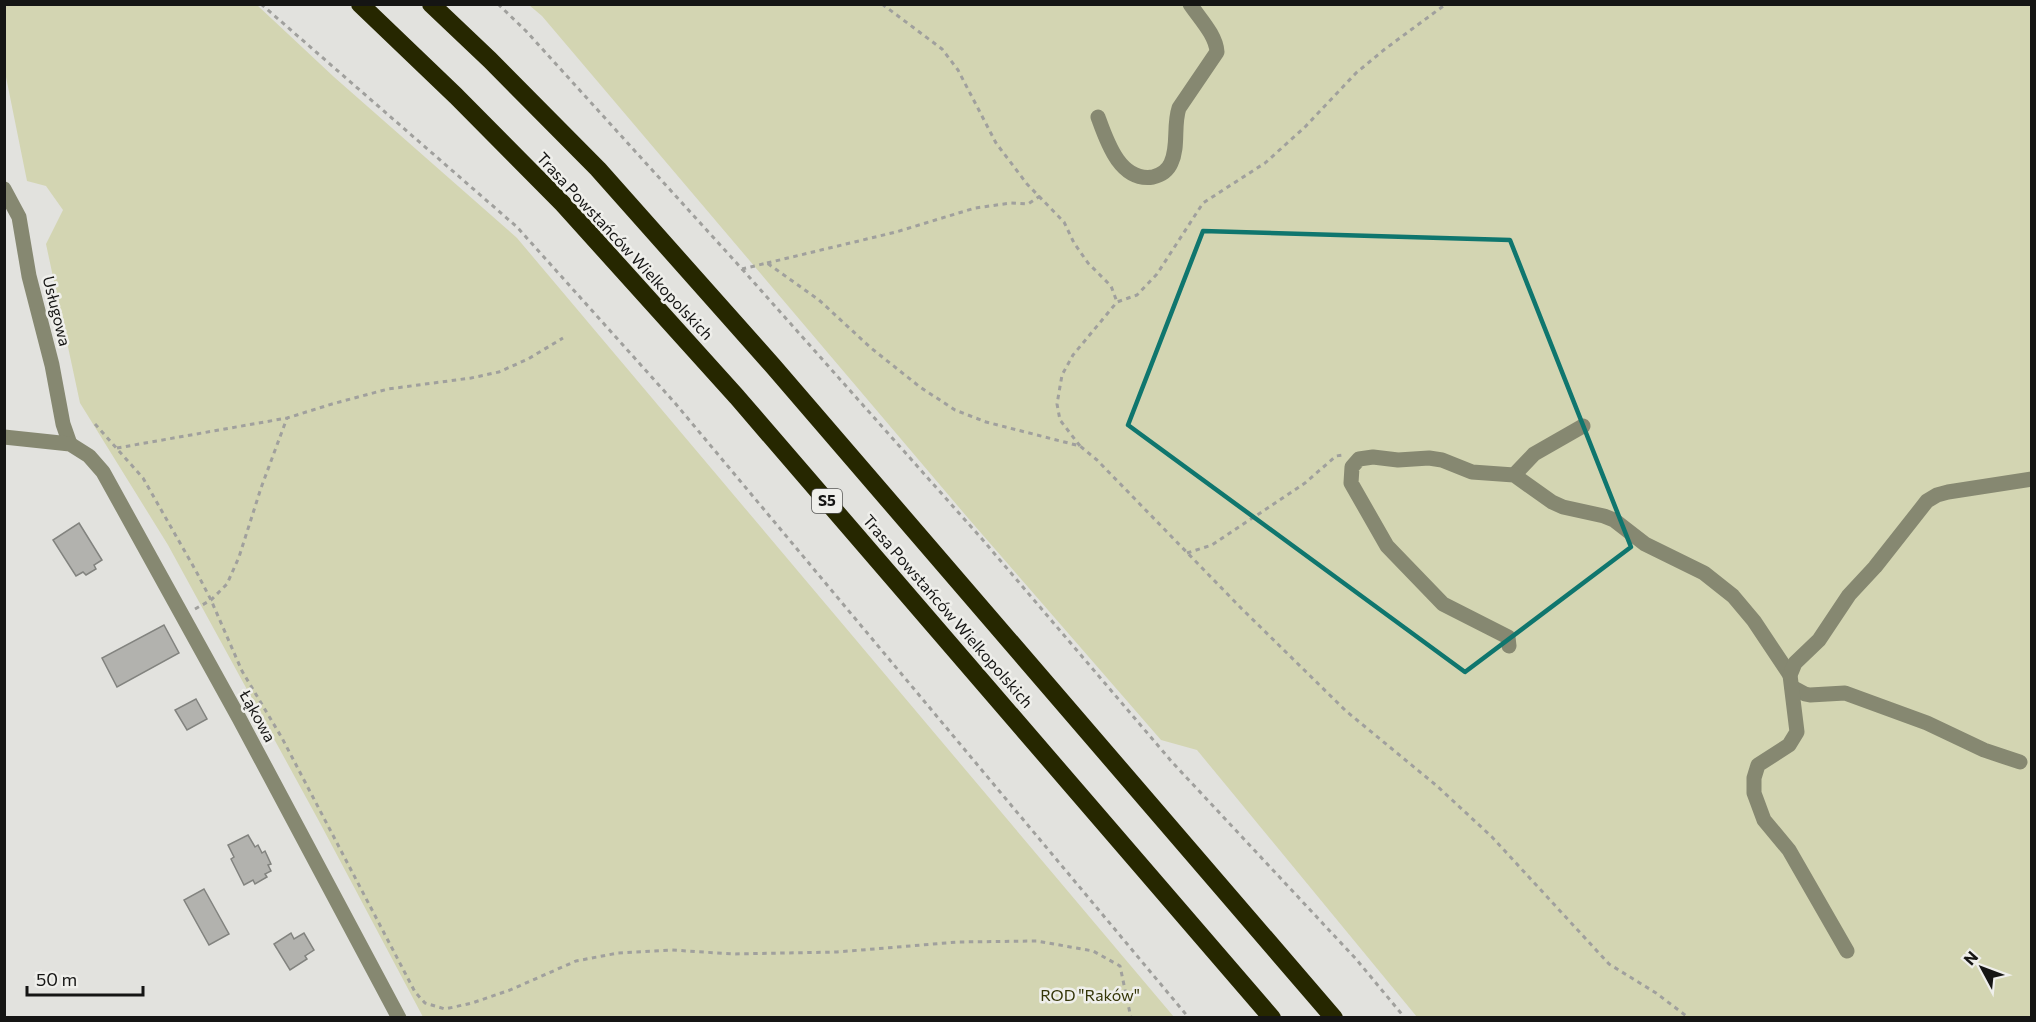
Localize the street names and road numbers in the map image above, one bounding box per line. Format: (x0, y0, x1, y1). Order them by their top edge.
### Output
street label: Trasa Powstańców Wielkopolskich (533, 148, 717, 343)
street label: Usługowa (40, 274, 75, 348)
road number: S5 (812, 489, 842, 513)
street label: Trasa Powstańców Wielkopolskich (859, 510, 1037, 711)
street label: Łąkowa (236, 686, 280, 745)

